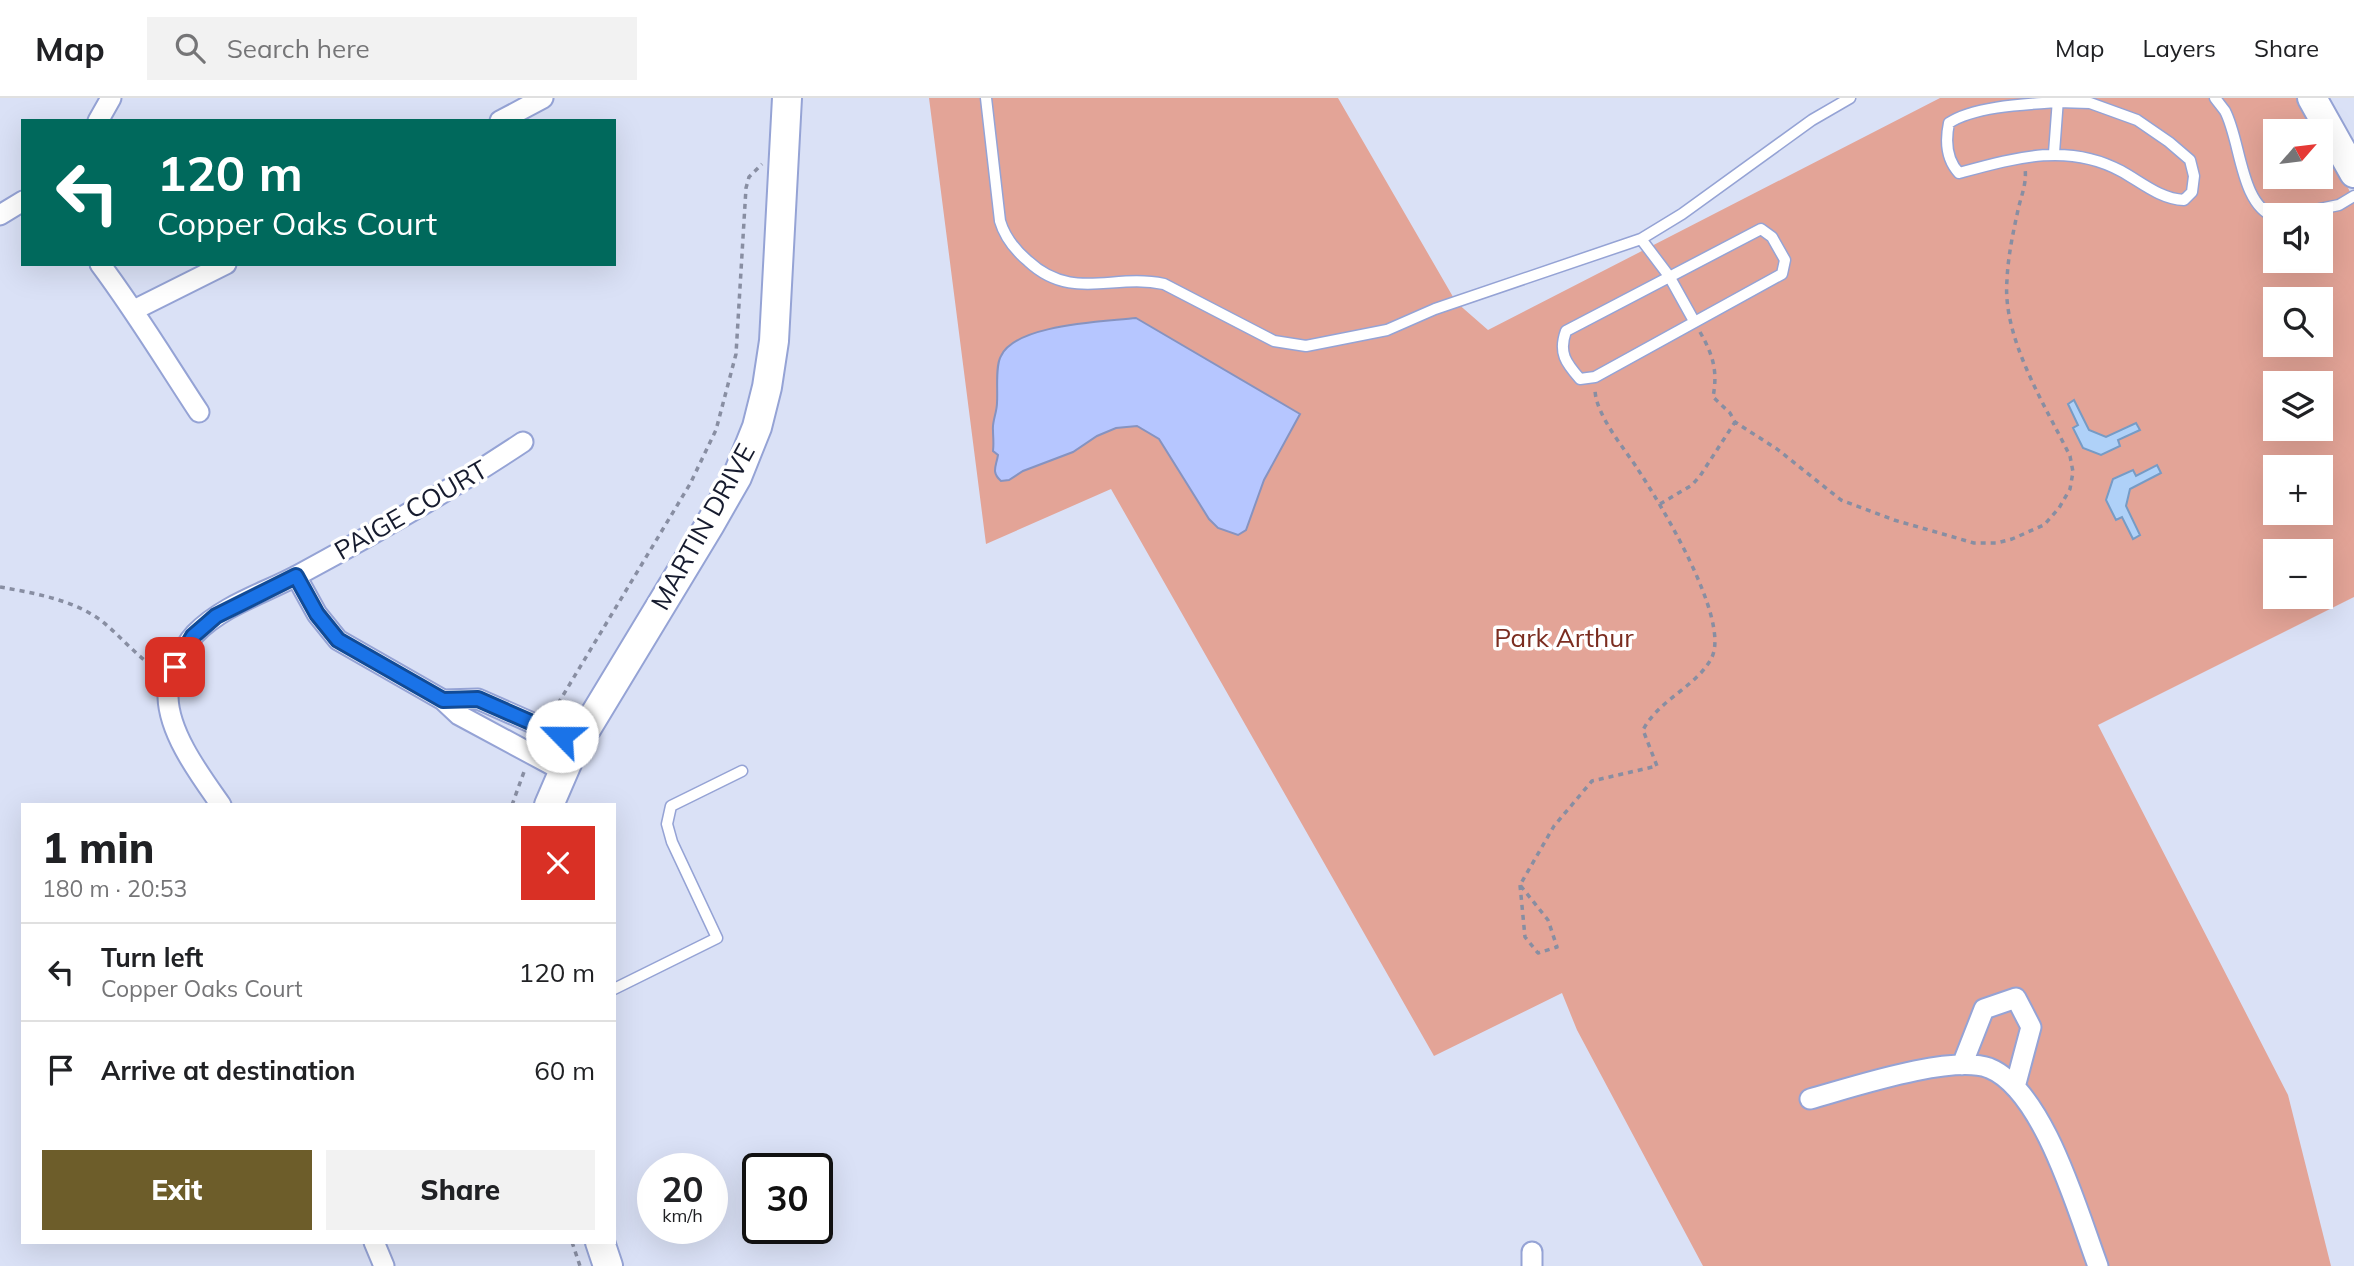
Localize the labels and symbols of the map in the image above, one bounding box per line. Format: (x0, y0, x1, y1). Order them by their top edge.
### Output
north arrow (2263, 119, 2333, 189)
street label: MARTIN DRIVE (643, 438, 762, 616)
street label: PAIGE COURT (328, 452, 493, 567)
park label: Park Arthur (1494, 621, 1634, 654)
pin (145, 637, 205, 697)
position arrow (525, 699, 599, 773)
speed limit sign: 30 (742, 1153, 833, 1244)

